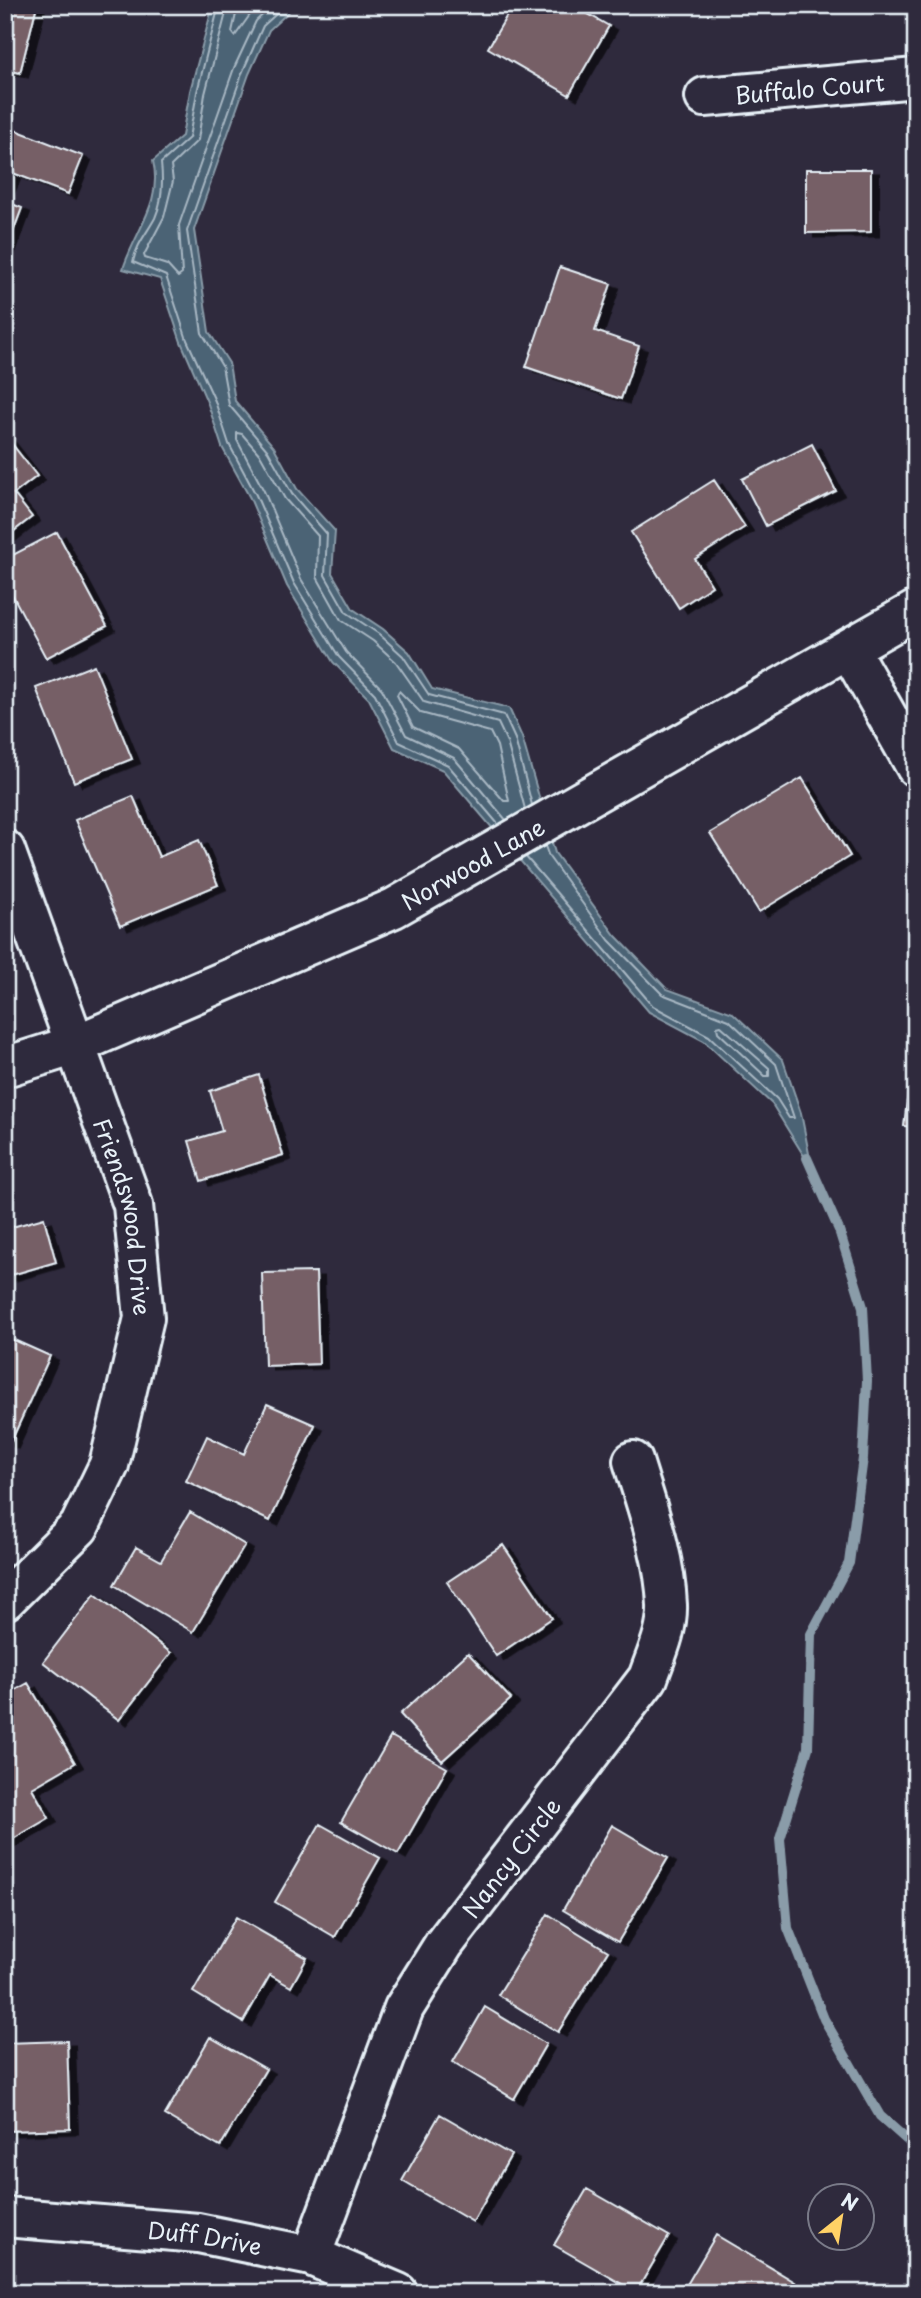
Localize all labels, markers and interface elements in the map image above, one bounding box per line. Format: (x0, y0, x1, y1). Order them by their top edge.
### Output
street label: Buffalo Court (733, 63, 886, 112)
street label: Norwood Lane (394, 808, 551, 918)
street label: Friendswood Drive (86, 1113, 161, 1317)
street label: Nancy Circle (453, 1789, 568, 1925)
north arrow (806, 2182, 876, 2252)
text: N (836, 2186, 864, 2217)
street label: Duff Drive (146, 2211, 265, 2263)

